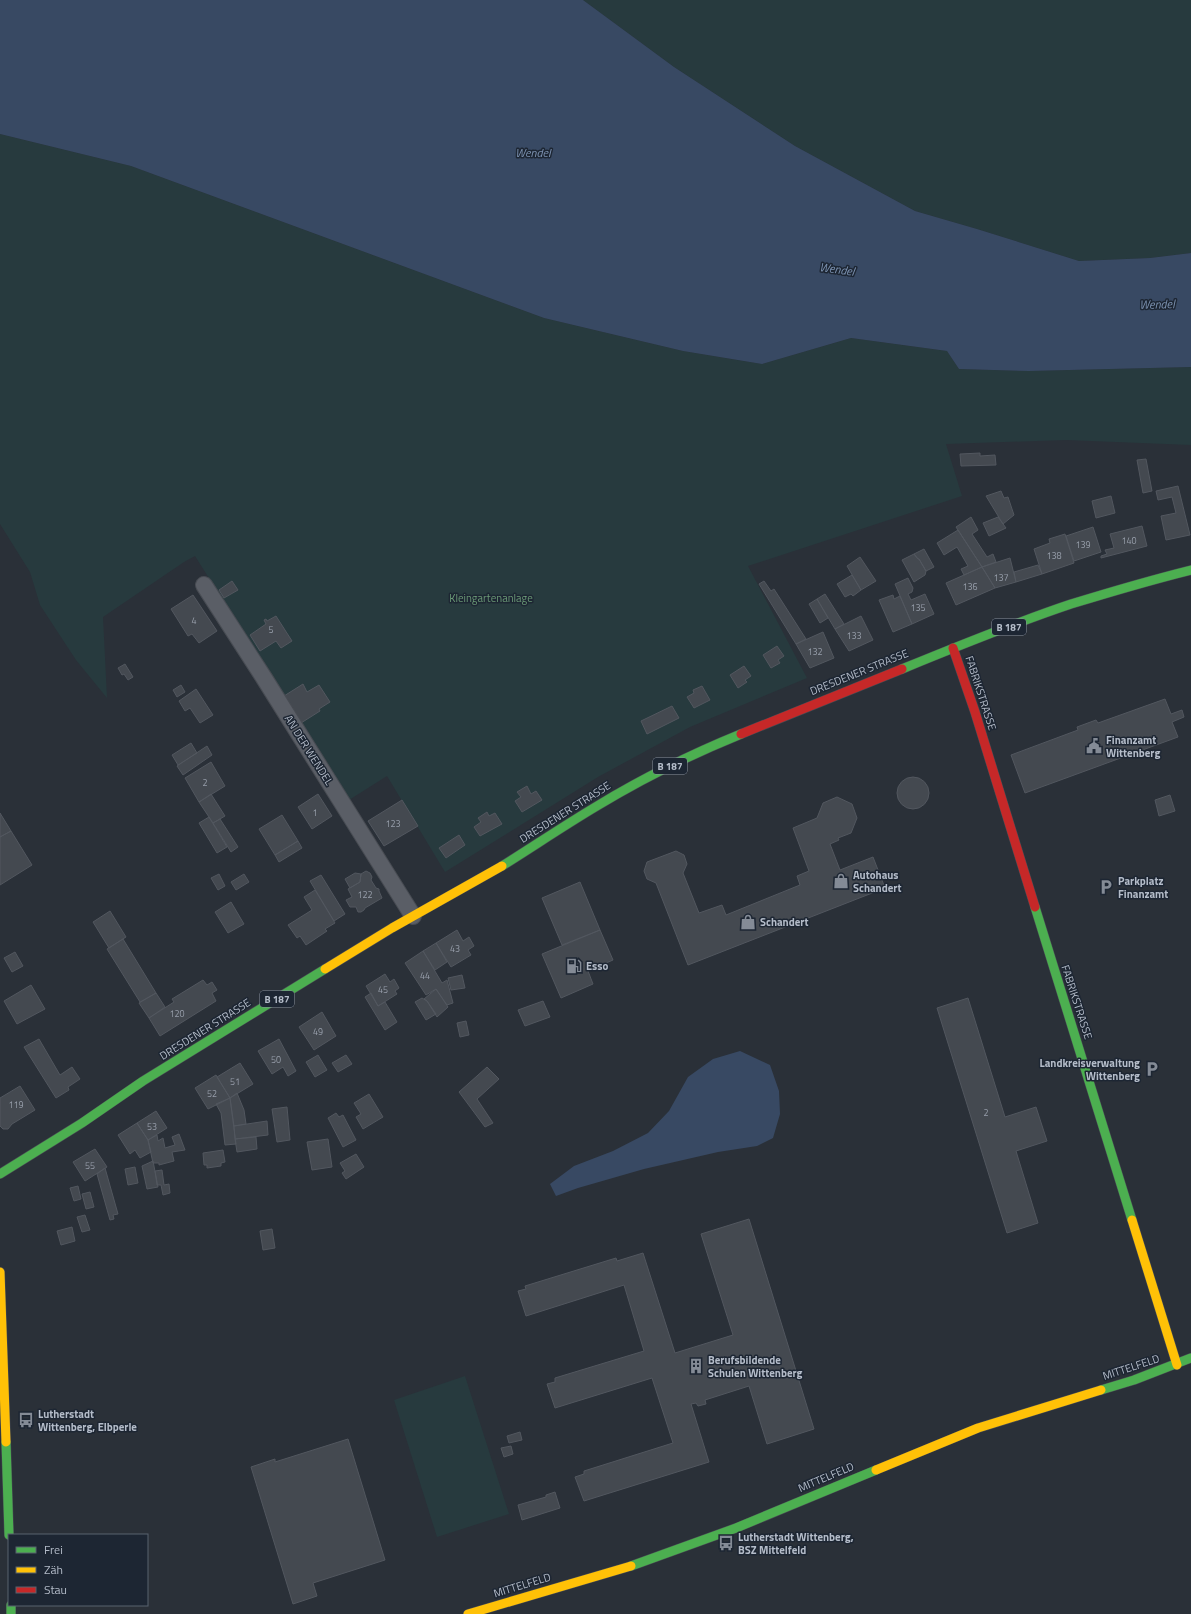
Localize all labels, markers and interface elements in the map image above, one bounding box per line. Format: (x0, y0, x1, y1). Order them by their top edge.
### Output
water label: Wendel (515, 143, 552, 162)
water label: Wendel (818, 257, 857, 281)
water label: Wendel (1139, 294, 1176, 314)
house number: 140 (1121, 534, 1137, 547)
house number: 139 (1075, 538, 1091, 551)
house number: 138 (1046, 549, 1062, 562)
house number: 137 (993, 571, 1009, 584)
house number: 136 (962, 580, 978, 593)
park label: Kleingartenanlage (449, 590, 533, 606)
house number: 135 (910, 601, 926, 614)
house number: 4 (191, 614, 197, 627)
road number: B 187 (992, 619, 1026, 635)
house number: 5 (268, 623, 274, 636)
house number: 133 (846, 629, 862, 642)
house number: 132 (807, 645, 823, 658)
street label: DRESDENER STRASSE (807, 645, 911, 699)
street label: FABRIKSTRASSE (961, 654, 1001, 732)
street label: AN DER WENDEL (281, 712, 337, 789)
place label: Finanzamt Wittenberg (1106, 732, 1160, 761)
public building icon: Finanzamt Wittenberg (1085, 737, 1103, 755)
road number: B 187 (653, 758, 687, 774)
house number: 2 (202, 776, 208, 789)
street label: DRESDENER STRASSE (516, 777, 614, 847)
house number: 1 (312, 806, 318, 819)
house number: 123 (385, 817, 401, 830)
place label: Autohaus Schandert (853, 867, 901, 896)
shop icon: Autohaus Schandert (832, 872, 850, 890)
place label: Parkplatz Finanzamt (1118, 873, 1168, 902)
parking icon: Parkplatz Finanzamt (1097, 878, 1115, 896)
house number: 122 (357, 888, 373, 901)
shop icon: Schandert (739, 913, 757, 931)
place label: Schandert (760, 914, 808, 930)
house number: 43 (450, 942, 460, 955)
fuel station icon: Esso (565, 957, 583, 975)
place label: Esso (586, 958, 608, 974)
street label: FABRIKSTRASSE (1057, 963, 1097, 1041)
house number: 44 (420, 969, 430, 982)
house number: 45 (378, 983, 388, 996)
road number: B 187 (260, 991, 294, 1007)
street label: DRESDENER STRASSE (156, 994, 254, 1064)
house number: 120 (169, 1007, 185, 1020)
house number: 49 (313, 1025, 323, 1038)
house number: 50 (271, 1053, 281, 1066)
place label: Landkreisverwaltung Wittenberg (1039, 1055, 1140, 1084)
parking icon: Landkreisverwaltung Wittenberg (1143, 1060, 1161, 1078)
house number: 51 (230, 1075, 240, 1088)
house number: 52 (207, 1087, 217, 1100)
house number: 119 (8, 1098, 24, 1111)
house number: 2 (983, 1106, 989, 1119)
house number: 53 (147, 1120, 157, 1133)
house number: 55 (85, 1159, 95, 1172)
street label: MITTELFELD (1100, 1350, 1162, 1384)
place label: Berufsbildende Schulen Wittenberg (708, 1352, 803, 1381)
building icon: Berufsbildende Schulen Wittenberg (687, 1357, 705, 1375)
place label: Lutherstadt Wittenberg, Elbperle (38, 1406, 137, 1435)
bus stop icon: Lutherstadt Wittenberg, Elbperle (17, 1411, 35, 1429)
street label: MITTELFELD (796, 1458, 856, 1496)
place label: Lutherstadt Wittenberg, BSZ Mittelfeld (738, 1529, 854, 1558)
legend (8, 1534, 148, 1606)
bus stop icon: Lutherstadt Wittenberg, BSZ Mittelfeld (717, 1534, 735, 1552)
text: Frei (44, 1540, 63, 1559)
text: Zäh (44, 1560, 63, 1579)
street label: MITTELFELD (491, 1569, 553, 1601)
text: Stau (44, 1580, 67, 1599)

